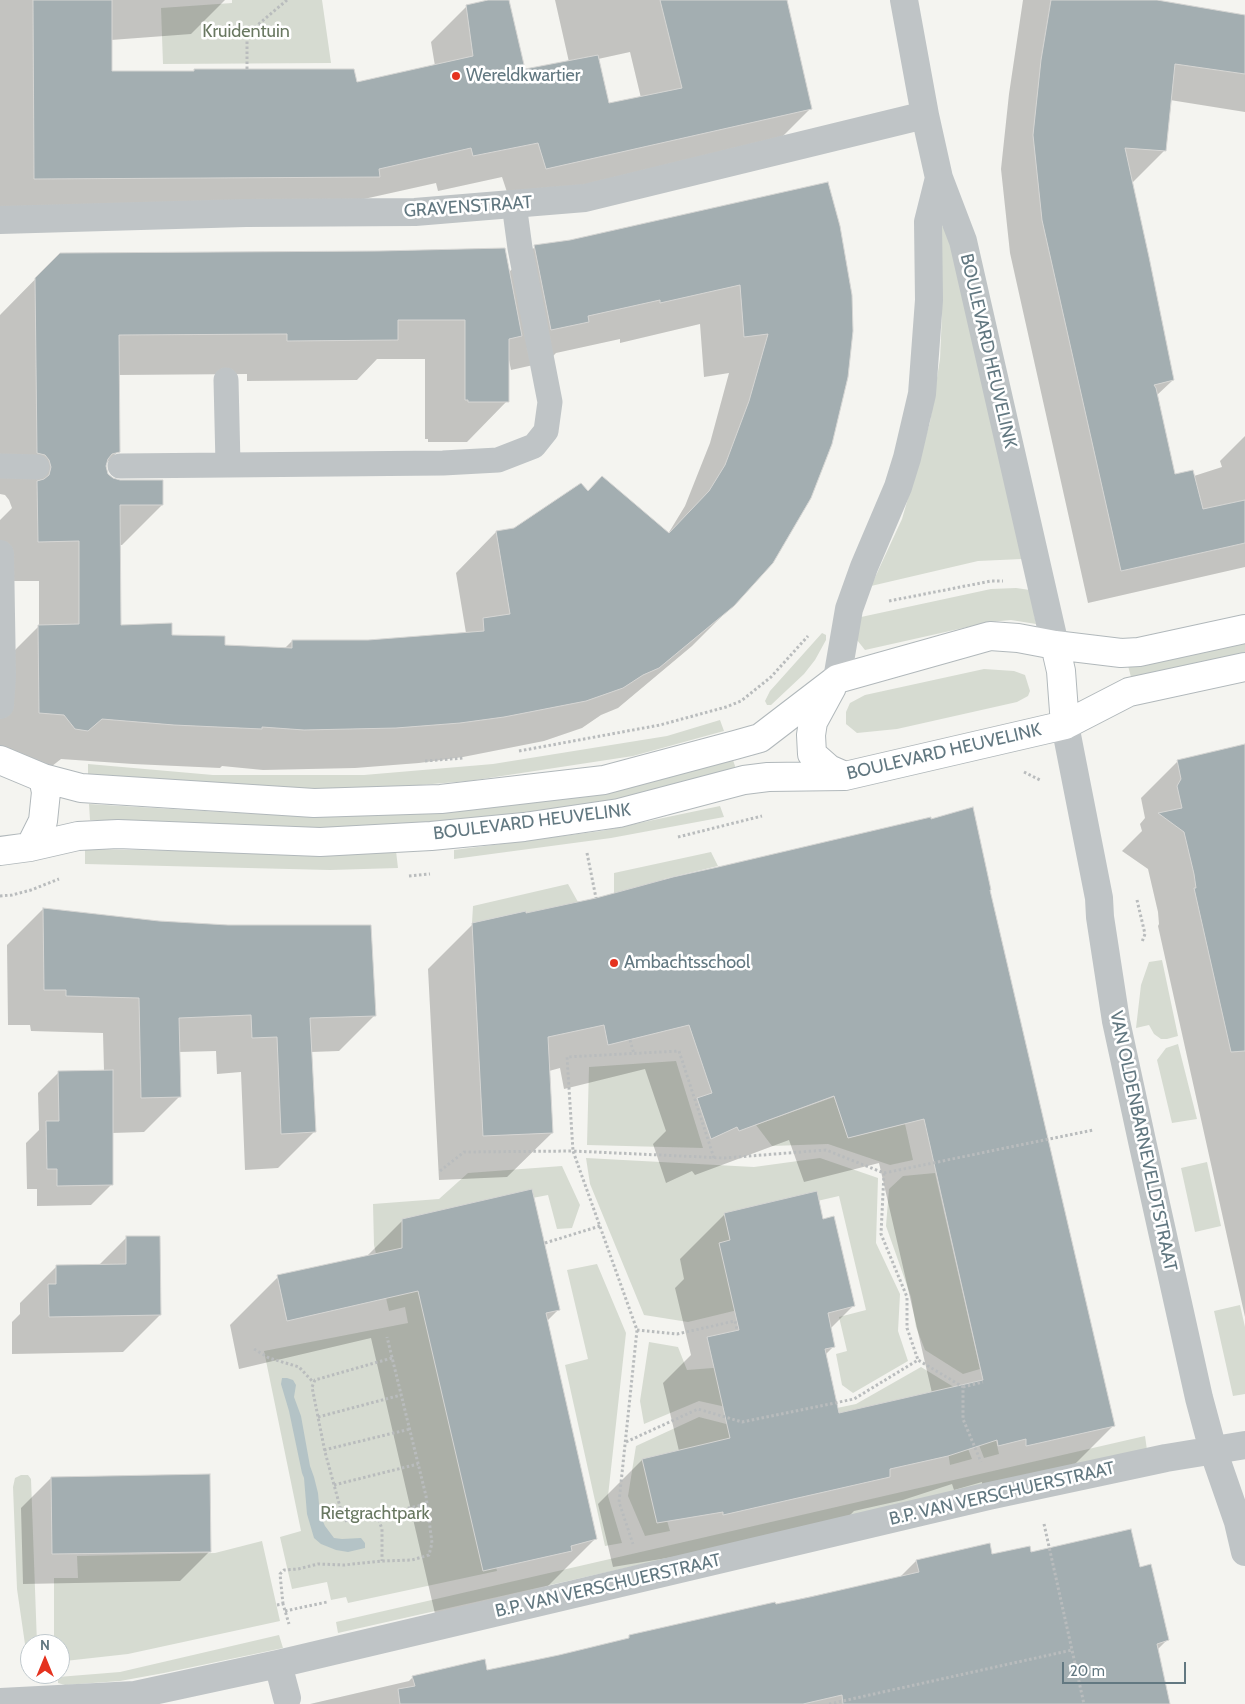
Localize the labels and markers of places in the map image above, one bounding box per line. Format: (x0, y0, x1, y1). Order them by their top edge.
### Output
place label: Wereldkwartier (466, 65, 581, 87)
marker: Wereldkwartier (450, 70, 462, 82)
place label: Ambachtsschool (624, 952, 750, 974)
marker: Ambachtsschool (608, 957, 620, 969)

